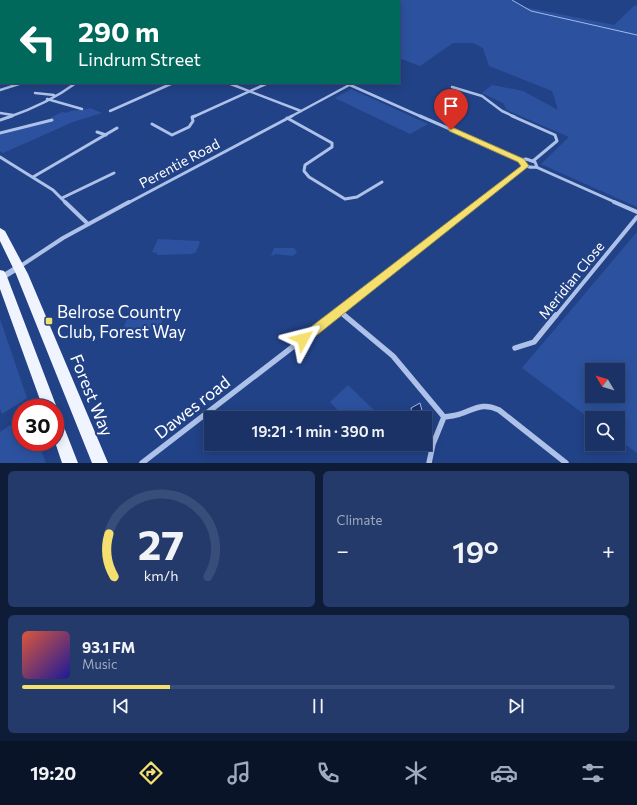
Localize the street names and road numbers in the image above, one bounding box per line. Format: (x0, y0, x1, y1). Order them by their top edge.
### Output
street label: Perentie Road (136, 135, 222, 191)
street label: Meridian Close (535, 238, 607, 322)
street label: Forest Way (66, 351, 118, 439)
street label: Dawes road (150, 371, 234, 443)

